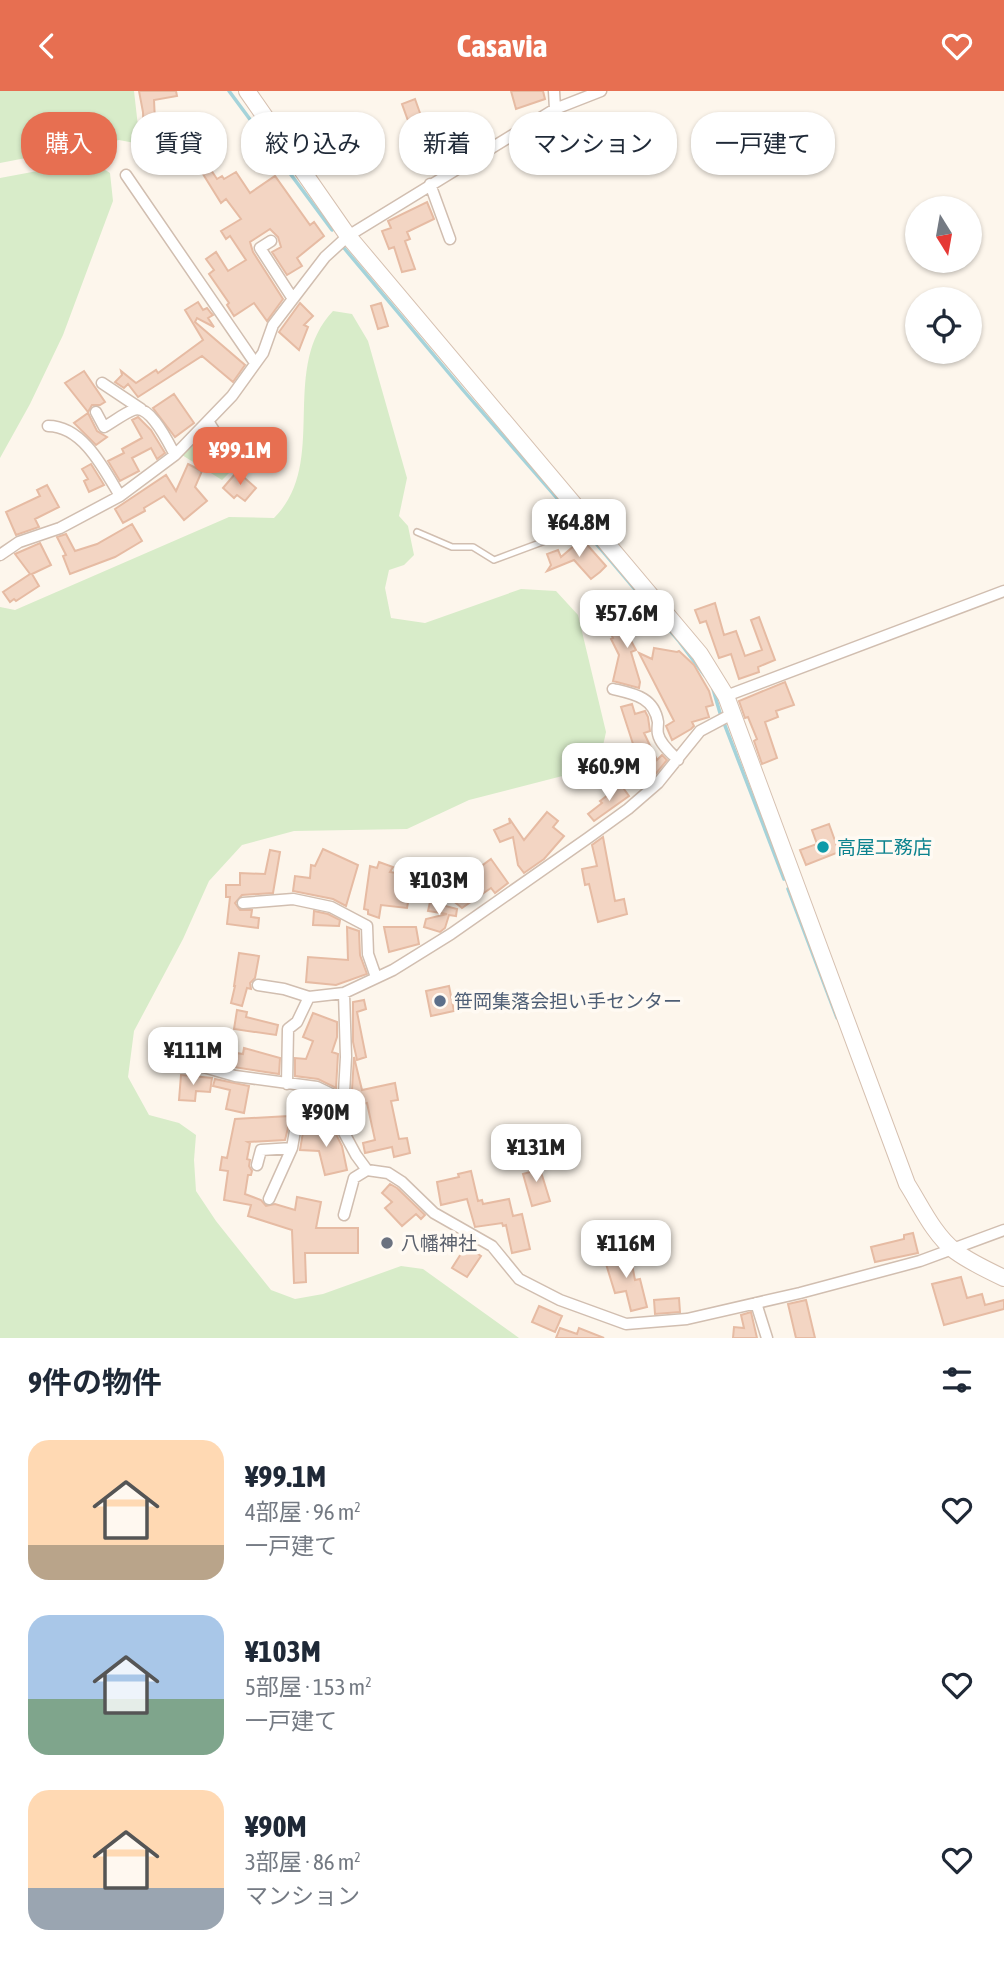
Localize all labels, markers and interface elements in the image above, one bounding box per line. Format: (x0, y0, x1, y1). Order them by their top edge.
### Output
icon: back (28, 27, 66, 65)
text: Casavia (457, 27, 547, 64)
icon: heart (938, 27, 976, 65)
chip: 購入 (21, 112, 117, 175)
chip: 賃貸 (131, 112, 227, 175)
chip: 絞り込み (241, 112, 385, 175)
chip: 新着 (399, 112, 495, 175)
chip: マンション (509, 112, 677, 175)
chip: 一戸建て (691, 112, 835, 175)
north arrow (905, 196, 982, 273)
map controls (905, 196, 982, 364)
button: locate (905, 287, 982, 364)
pin: ¥99.1M (183, 427, 297, 487)
text: ¥99.1M (209, 437, 271, 463)
pin: ¥64.8M (522, 499, 636, 559)
text: ¥64.8M (548, 509, 610, 535)
pin: ¥57.6M (570, 591, 684, 650)
text: ¥57.6M (596, 600, 658, 626)
pin: ¥60.9M (552, 743, 666, 803)
text: ¥60.9M (578, 753, 640, 779)
place label: 高屋工務店 (837, 836, 932, 858)
marker: 高屋工務店 (815, 839, 831, 855)
pin: ¥103M (390, 857, 488, 917)
text: ¥103M (410, 867, 468, 893)
place label: 笹岡集落会担い手センター (454, 990, 682, 1012)
marker: 笹岡集落会担い手センター (432, 993, 448, 1009)
pin: ¥111M (144, 1027, 242, 1087)
text: ¥111M (164, 1037, 222, 1063)
pin: ¥90M (285, 1089, 367, 1149)
text: ¥90M (302, 1099, 350, 1125)
pin: ¥131M (487, 1125, 585, 1184)
text: ¥131M (507, 1134, 565, 1160)
pin: ¥116M (577, 1221, 675, 1280)
text: ¥116M (597, 1230, 655, 1256)
place label: 八幡神社 (401, 1232, 477, 1254)
marker: 八幡神社 (379, 1235, 395, 1251)
icon: filters (938, 1361, 976, 1399)
text: 9件の物件 (28, 1365, 162, 1399)
text: ¥99.1M (245, 1459, 326, 1493)
icon: home (84, 1468, 168, 1552)
icon: heart (938, 1491, 976, 1529)
text: 4部屋 · 96 m² (245, 1499, 361, 1525)
text: 一戸建て (245, 1533, 337, 1559)
text: ¥103M (245, 1634, 321, 1668)
icon: home (84, 1643, 168, 1727)
icon: heart (938, 1666, 976, 1704)
text: 5部屋 · 153 m² (245, 1674, 372, 1700)
text: 一戸建て (245, 1708, 337, 1734)
text: ¥90M (245, 1809, 307, 1843)
icon: home (84, 1818, 168, 1902)
icon: heart (938, 1841, 976, 1879)
text: 3部屋 · 86 m² (245, 1849, 361, 1875)
text: マンション (245, 1883, 360, 1909)

